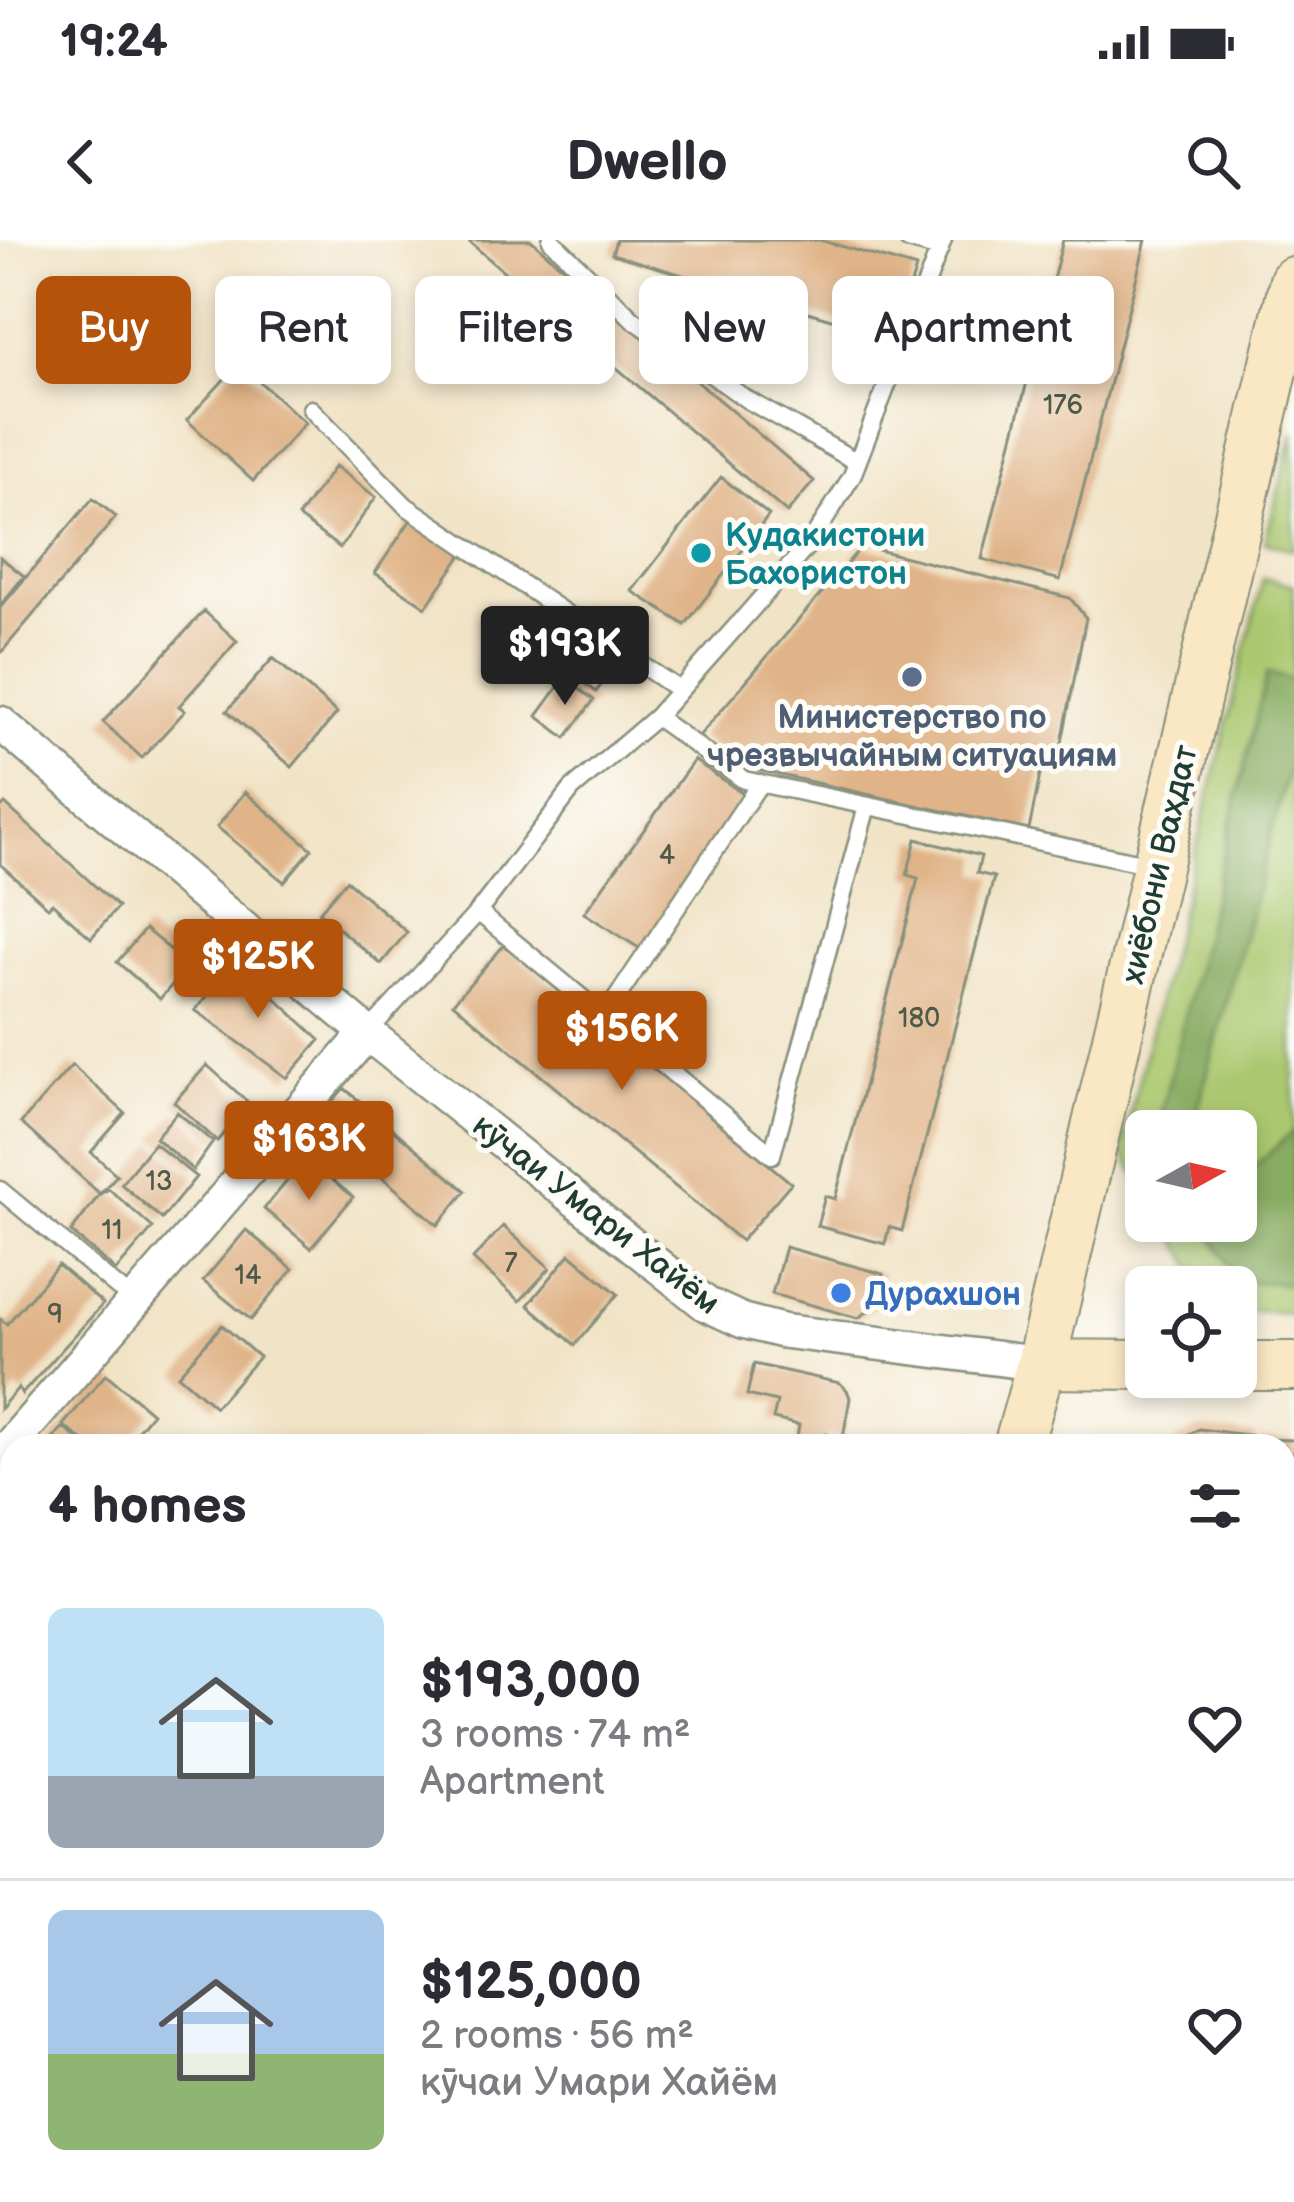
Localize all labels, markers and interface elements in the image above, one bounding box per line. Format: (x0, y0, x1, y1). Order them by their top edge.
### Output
text: 19:24 (60, 15, 168, 70)
icon: back (48, 129, 114, 195)
icon: search (1180, 129, 1246, 195)
text: Dwello (566, 130, 728, 195)
chip: Buy (36, 276, 191, 384)
chip: Rent (215, 276, 391, 384)
chip: Filters (415, 276, 615, 384)
chip: New (639, 276, 808, 384)
chip: Apartment (832, 276, 1114, 384)
house number: 176 (1043, 390, 1083, 422)
place label: Кудакистони Бахористон (725, 516, 925, 594)
marker: Кудакистони Бахористон (688, 540, 714, 566)
pin: $193K (481, 606, 649, 708)
text: $193K (508, 621, 622, 668)
marker: Министерство по чрезвычайным ситуациям (899, 664, 925, 690)
place label: Министерство по чрезвычайным ситуациям (707, 698, 1117, 776)
street label: хиёбони Ваҳдат (1113, 741, 1207, 988)
house number: 4 (659, 840, 676, 872)
pin: $125K (174, 919, 342, 1021)
text: $125K (201, 934, 315, 981)
pin: $156K (538, 991, 706, 1093)
house number: 180 (898, 1003, 940, 1035)
text: $156K (565, 1006, 679, 1053)
pin: $163K (225, 1101, 393, 1203)
street label: кӯчаи Умари Хайём (464, 1106, 727, 1324)
north arrow (1125, 1110, 1257, 1242)
map controls (1125, 1110, 1257, 1398)
text: $163K (251, 1116, 367, 1163)
house number: 13 (145, 1166, 173, 1198)
house number: 11 (102, 1215, 122, 1247)
house number: 7 (504, 1248, 518, 1280)
house number: 14 (235, 1260, 262, 1292)
button: locate (1125, 1266, 1257, 1398)
place label: Дурахшон (865, 1275, 1021, 1315)
marker: Дурахшон (828, 1280, 854, 1306)
house number: 9 (47, 1299, 63, 1331)
icon: filters (1182, 1473, 1248, 1539)
text: 4 homes (48, 1476, 247, 1537)
text: $193,000 (420, 1651, 641, 1712)
icon: home (144, 1656, 288, 1800)
icon: heart (1182, 1695, 1248, 1761)
text: 3 rooms · 74 m² (420, 1712, 691, 1759)
text: Apartment (420, 1759, 604, 1806)
text: $125,000 (420, 1952, 642, 2013)
icon: home (144, 1958, 288, 2102)
icon: heart (1182, 1997, 1248, 2063)
text: 2 rooms · 56 m² (420, 2013, 694, 2060)
text: кӯчаи Умари Хайём (420, 2060, 778, 2107)

